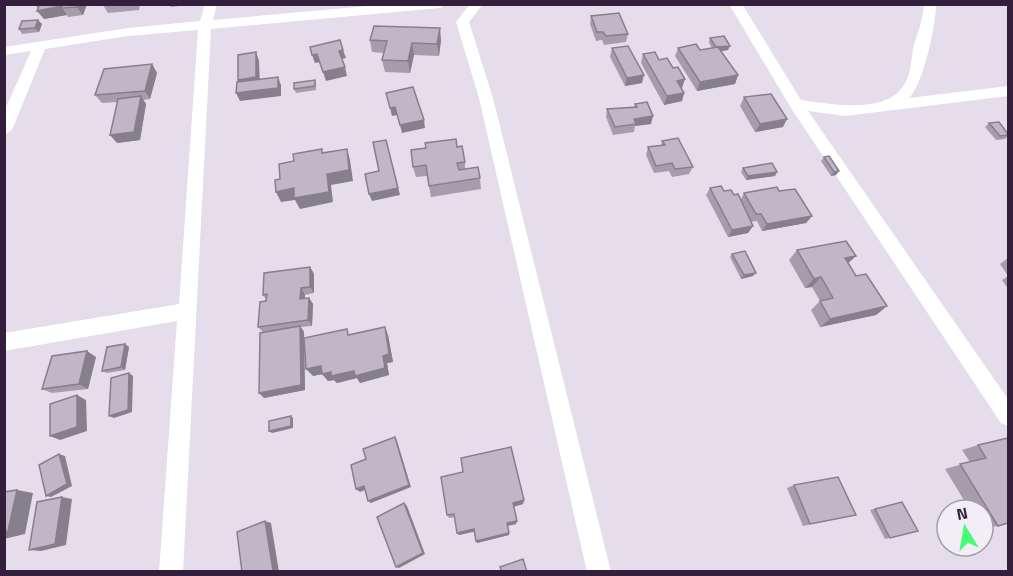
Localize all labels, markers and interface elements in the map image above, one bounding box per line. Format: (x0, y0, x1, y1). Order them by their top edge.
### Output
north arrow (935, 498, 995, 558)
text: N (954, 500, 970, 526)

